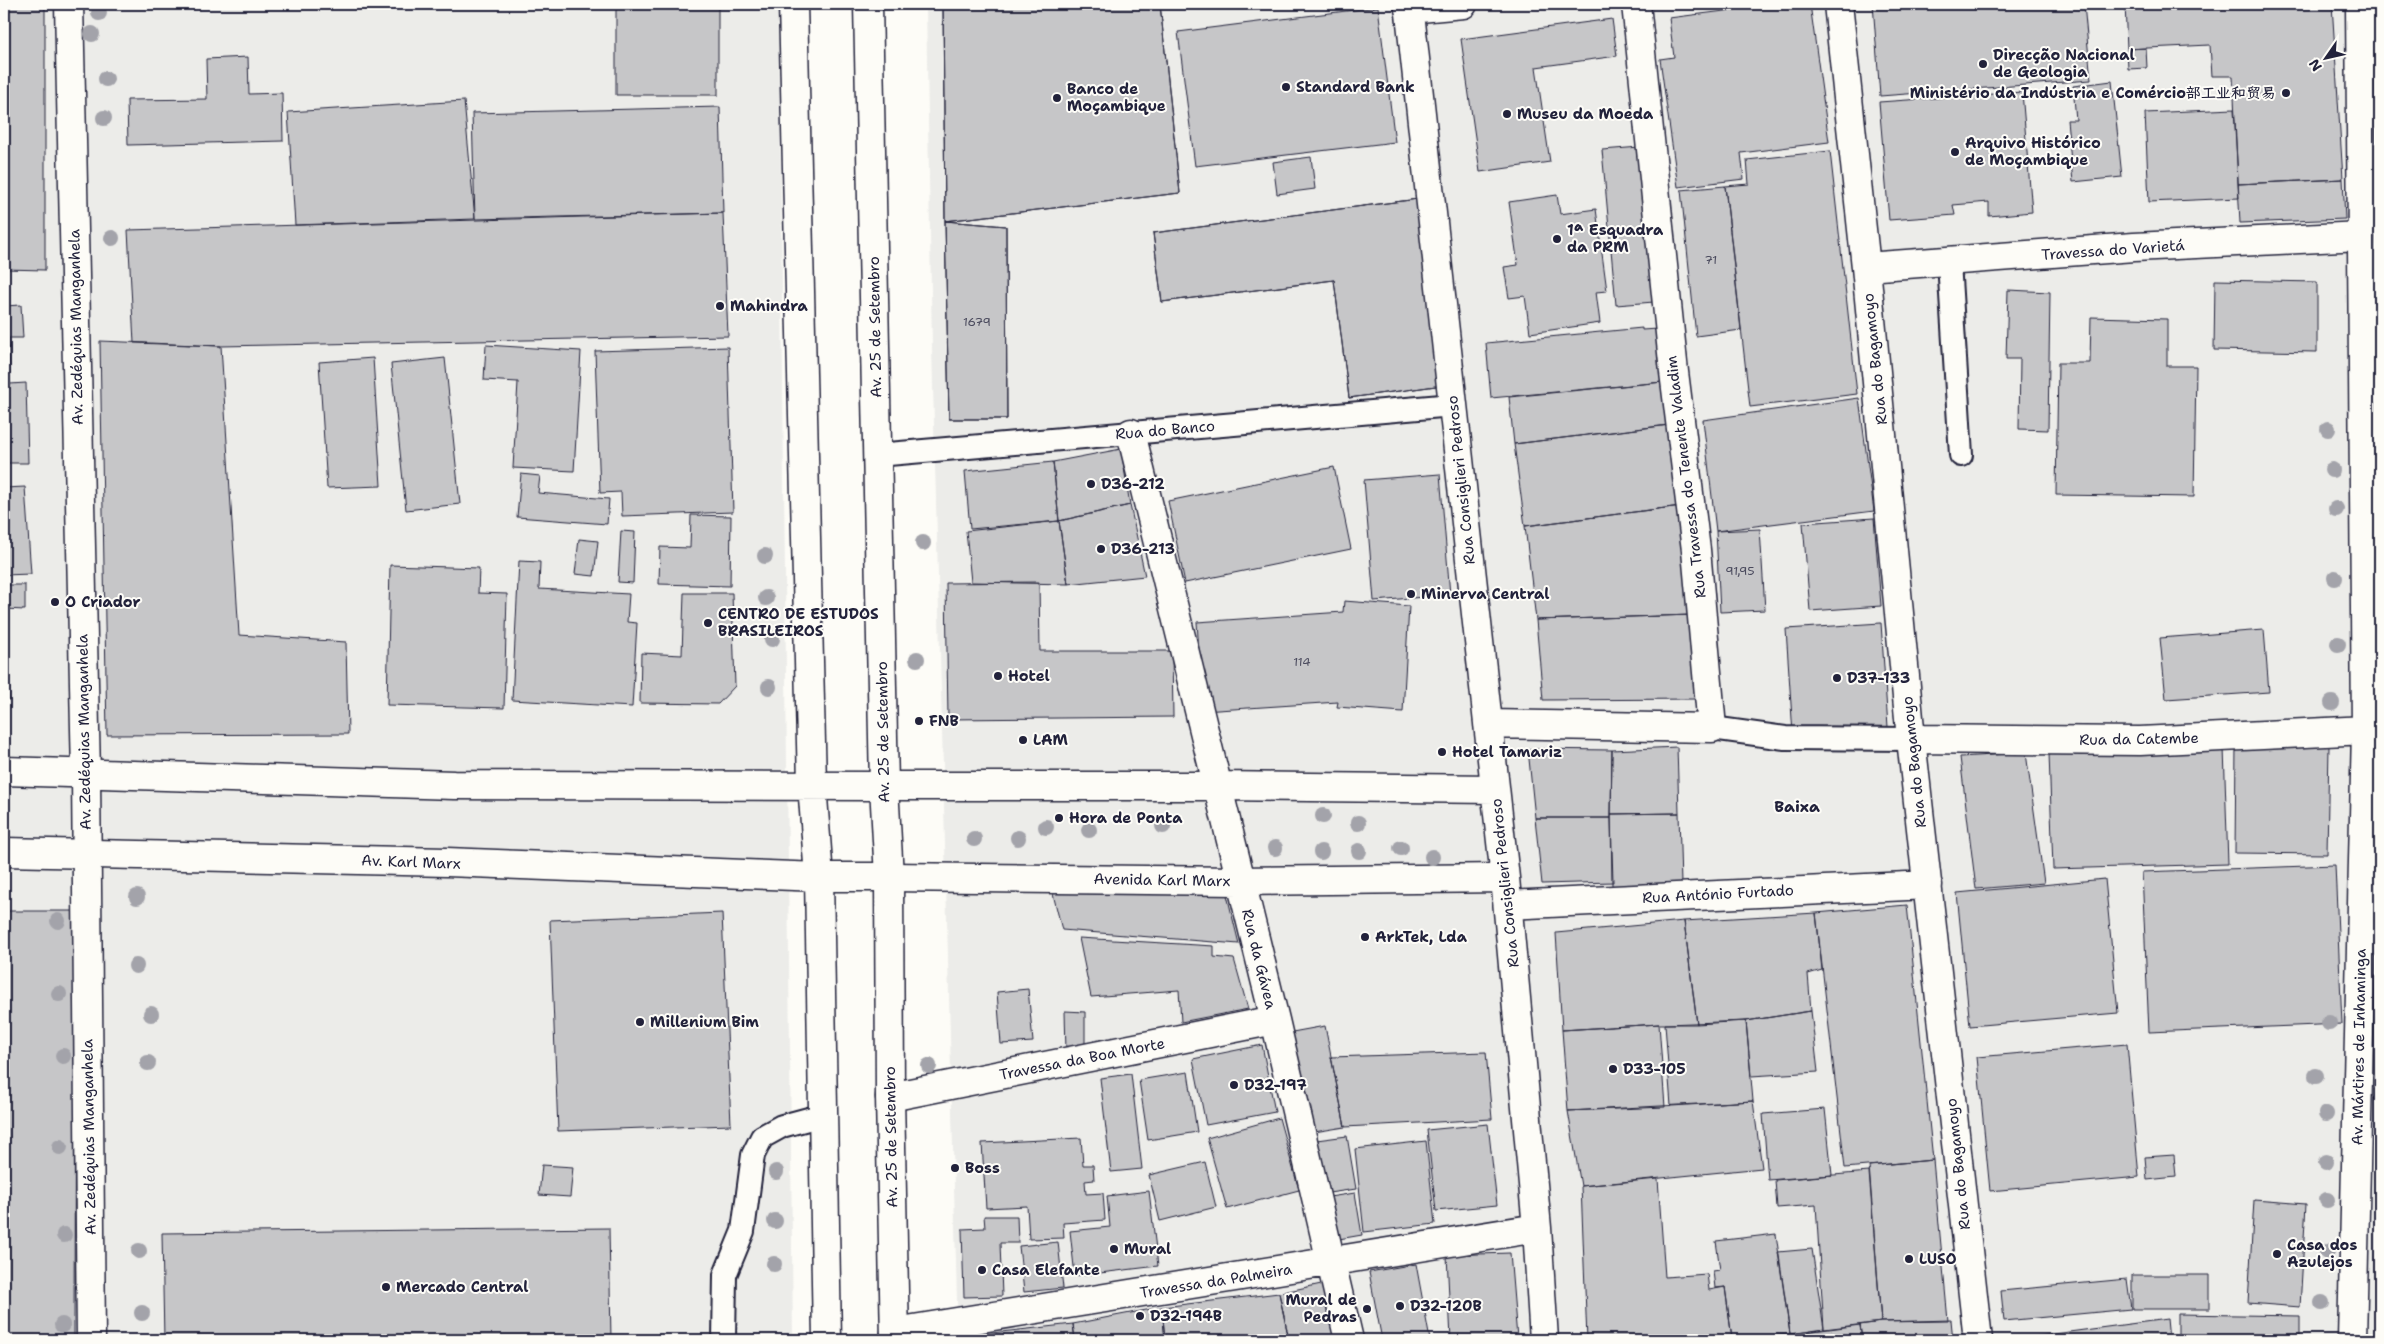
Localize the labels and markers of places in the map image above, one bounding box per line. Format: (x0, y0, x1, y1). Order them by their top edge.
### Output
place label: Direcção Nacional de Geologia (1993, 45, 2135, 82)
marker: Direcção Nacional de Geologia (1977, 58, 1989, 70)
place label: Standard Bank (1296, 77, 1415, 97)
place label: Banco de Moçambique (1067, 79, 1166, 116)
marker: Standard Bank (1280, 81, 1292, 93)
place label: Ministério da Indústria e Comércio部工业和贸易 (1910, 83, 2276, 103)
marker: Ministério da Indústria e Comércio部工业和贸易 (2280, 87, 2292, 99)
marker: Banco de Moçambique (1051, 92, 1063, 104)
place label: Museu da Moeda (1517, 104, 1654, 124)
marker: Museu da Moeda (1501, 108, 1513, 120)
place label: Arquivo Histórico de Moçambique (1965, 133, 2101, 170)
marker: Arquivo Histórico de Moçambique (1949, 146, 1961, 158)
place label: 1ª Esquadra da PRM (1567, 220, 1664, 257)
marker: 1ª Esquadra da PRM (1551, 233, 1563, 245)
place label: Mahindra (730, 296, 808, 316)
marker: Mahindra (714, 300, 726, 312)
place label: D36-212 (1101, 474, 1165, 494)
marker: D36-212 (1085, 478, 1097, 490)
place label: D36-213 (1111, 539, 1175, 559)
marker: D36-213 (1095, 543, 1107, 555)
place label: Minerva Central (1421, 584, 1549, 604)
marker: Minerva Central (1405, 588, 1417, 600)
place label: O Criador (65, 592, 141, 612)
marker: O Criador (49, 596, 61, 608)
place label: CENTRO DE ESTUDOS BRASILEIROS (718, 604, 879, 641)
marker: CENTRO DE ESTUDOS BRASILEIROS (702, 617, 714, 629)
place label: Hotel (1008, 666, 1050, 686)
place label: D37-133 (1847, 668, 1910, 688)
marker: Hotel (992, 670, 1004, 682)
marker: D37-133 (1831, 672, 1843, 684)
place label: FNB (929, 711, 959, 731)
marker: FNB (913, 715, 925, 727)
place label: LAM (1033, 730, 1068, 750)
marker: LAM (1017, 734, 1029, 746)
place label: Hotel Tamariz (1452, 742, 1562, 762)
marker: Hotel Tamariz (1436, 746, 1448, 758)
place label: Hora de Ponta (1069, 808, 1183, 828)
marker: Hora de Ponta (1053, 812, 1065, 824)
place label: ArkTek, Lda (1375, 927, 1468, 947)
marker: ArkTek, Lda (1359, 931, 1371, 943)
place label: Millenium Bim (650, 1012, 759, 1032)
marker: Millenium Bim (634, 1016, 646, 1028)
place label: D33-105 (1623, 1059, 1686, 1079)
marker: D33-105 (1607, 1063, 1619, 1075)
place label: D32-197 (1244, 1075, 1307, 1095)
marker: D32-197 (1228, 1079, 1240, 1091)
place label: Boss (965, 1158, 1000, 1178)
marker: Boss (949, 1162, 961, 1174)
place label: Casa dos Azulejos (2287, 1235, 2357, 1272)
place label: Mural (1124, 1239, 1171, 1259)
marker: Mural (1108, 1243, 1120, 1255)
marker: Casa dos Azulejos (2271, 1248, 2283, 1260)
place label: LUSO (1919, 1249, 1956, 1269)
marker: LUSO (1903, 1253, 1915, 1265)
place label: Casa Elefante (992, 1260, 1100, 1280)
marker: Casa Elefante (976, 1264, 988, 1276)
place label: Mercado Central (396, 1277, 528, 1297)
marker: Mercado Central (380, 1281, 392, 1293)
place label: Mural de Pedras (1285, 1290, 1357, 1327)
place label: D32-120B (1410, 1296, 1482, 1316)
marker: D32-120B (1394, 1300, 1406, 1312)
marker: Mural de Pedras (1361, 1303, 1373, 1315)
place label: D32-194B (1150, 1306, 1222, 1326)
marker: D32-194B (1134, 1310, 1146, 1322)

